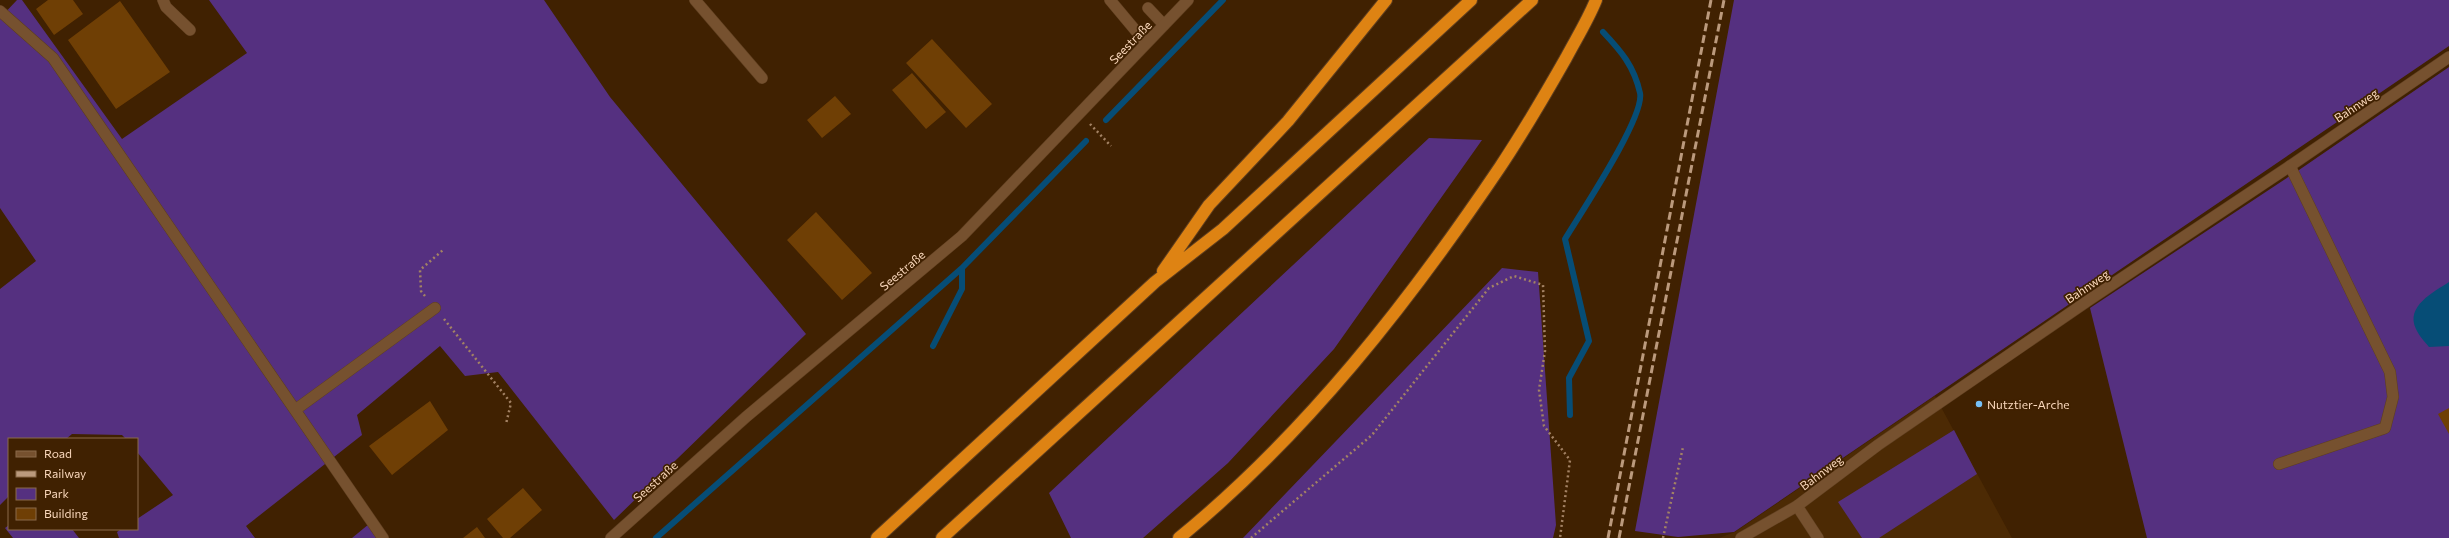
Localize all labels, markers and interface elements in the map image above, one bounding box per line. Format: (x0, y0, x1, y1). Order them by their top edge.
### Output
street label: Seestraße (1106, 17, 1154, 67)
street label: Bahnweg (2331, 85, 2381, 125)
street label: Seestraße (877, 247, 927, 293)
street label: Bahnweg (2062, 266, 2112, 306)
place label: Nutztier-Arche (1987, 397, 2070, 411)
marker: Nutztier-Arche (1974, 399, 1984, 409)
legend (8, 438, 138, 530)
text: Road (44, 446, 72, 460)
street label: Bahnweg (1797, 451, 1846, 493)
street label: Seestraße (630, 458, 680, 504)
text: Railway (44, 466, 86, 480)
text: Park (44, 486, 70, 500)
text: Building (44, 506, 88, 520)

